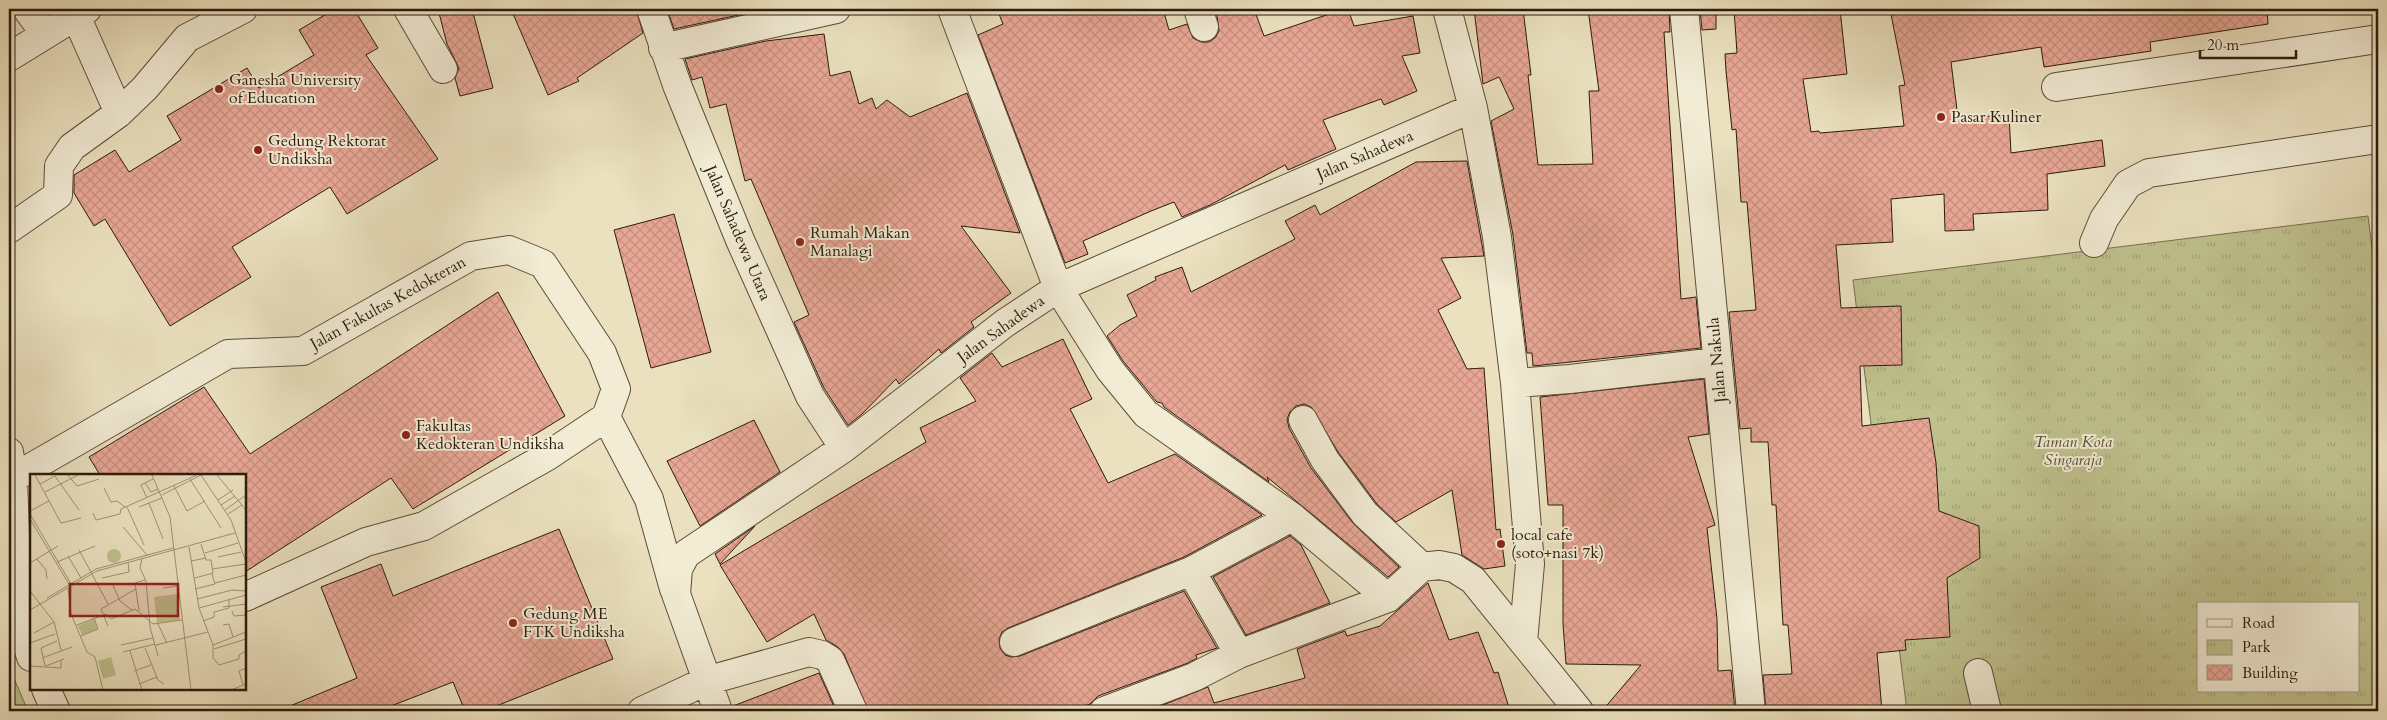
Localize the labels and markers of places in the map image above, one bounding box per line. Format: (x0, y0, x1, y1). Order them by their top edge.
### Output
place label: Ganesha University of Education (229, 69, 362, 109)
marker: Ganesha University of Education (213, 83, 225, 95)
place label: Pasar Kuliner (1951, 106, 2041, 128)
marker: Pasar Kuliner (1935, 111, 1947, 123)
place label: Gedung Rektorat Undiksha (268, 130, 386, 170)
marker: Gedung Rektorat Undiksha (252, 144, 264, 156)
place label: Rumah Makan Manalagi (810, 222, 910, 262)
marker: Rumah Makan Manalagi (794, 236, 806, 248)
place label: Fakultas Kedokteran Undiksha (416, 415, 564, 455)
marker: Fakultas Kedokteran Undiksha (400, 429, 412, 441)
place label: local cafe (soto+nasi 7k) (1511, 524, 1604, 564)
marker: local cafe (soto+nasi 7k) (1495, 538, 1507, 550)
place label: Gedung ME FTK Undiksha (523, 603, 625, 643)
marker: Gedung ME FTK Undiksha (507, 617, 519, 629)

